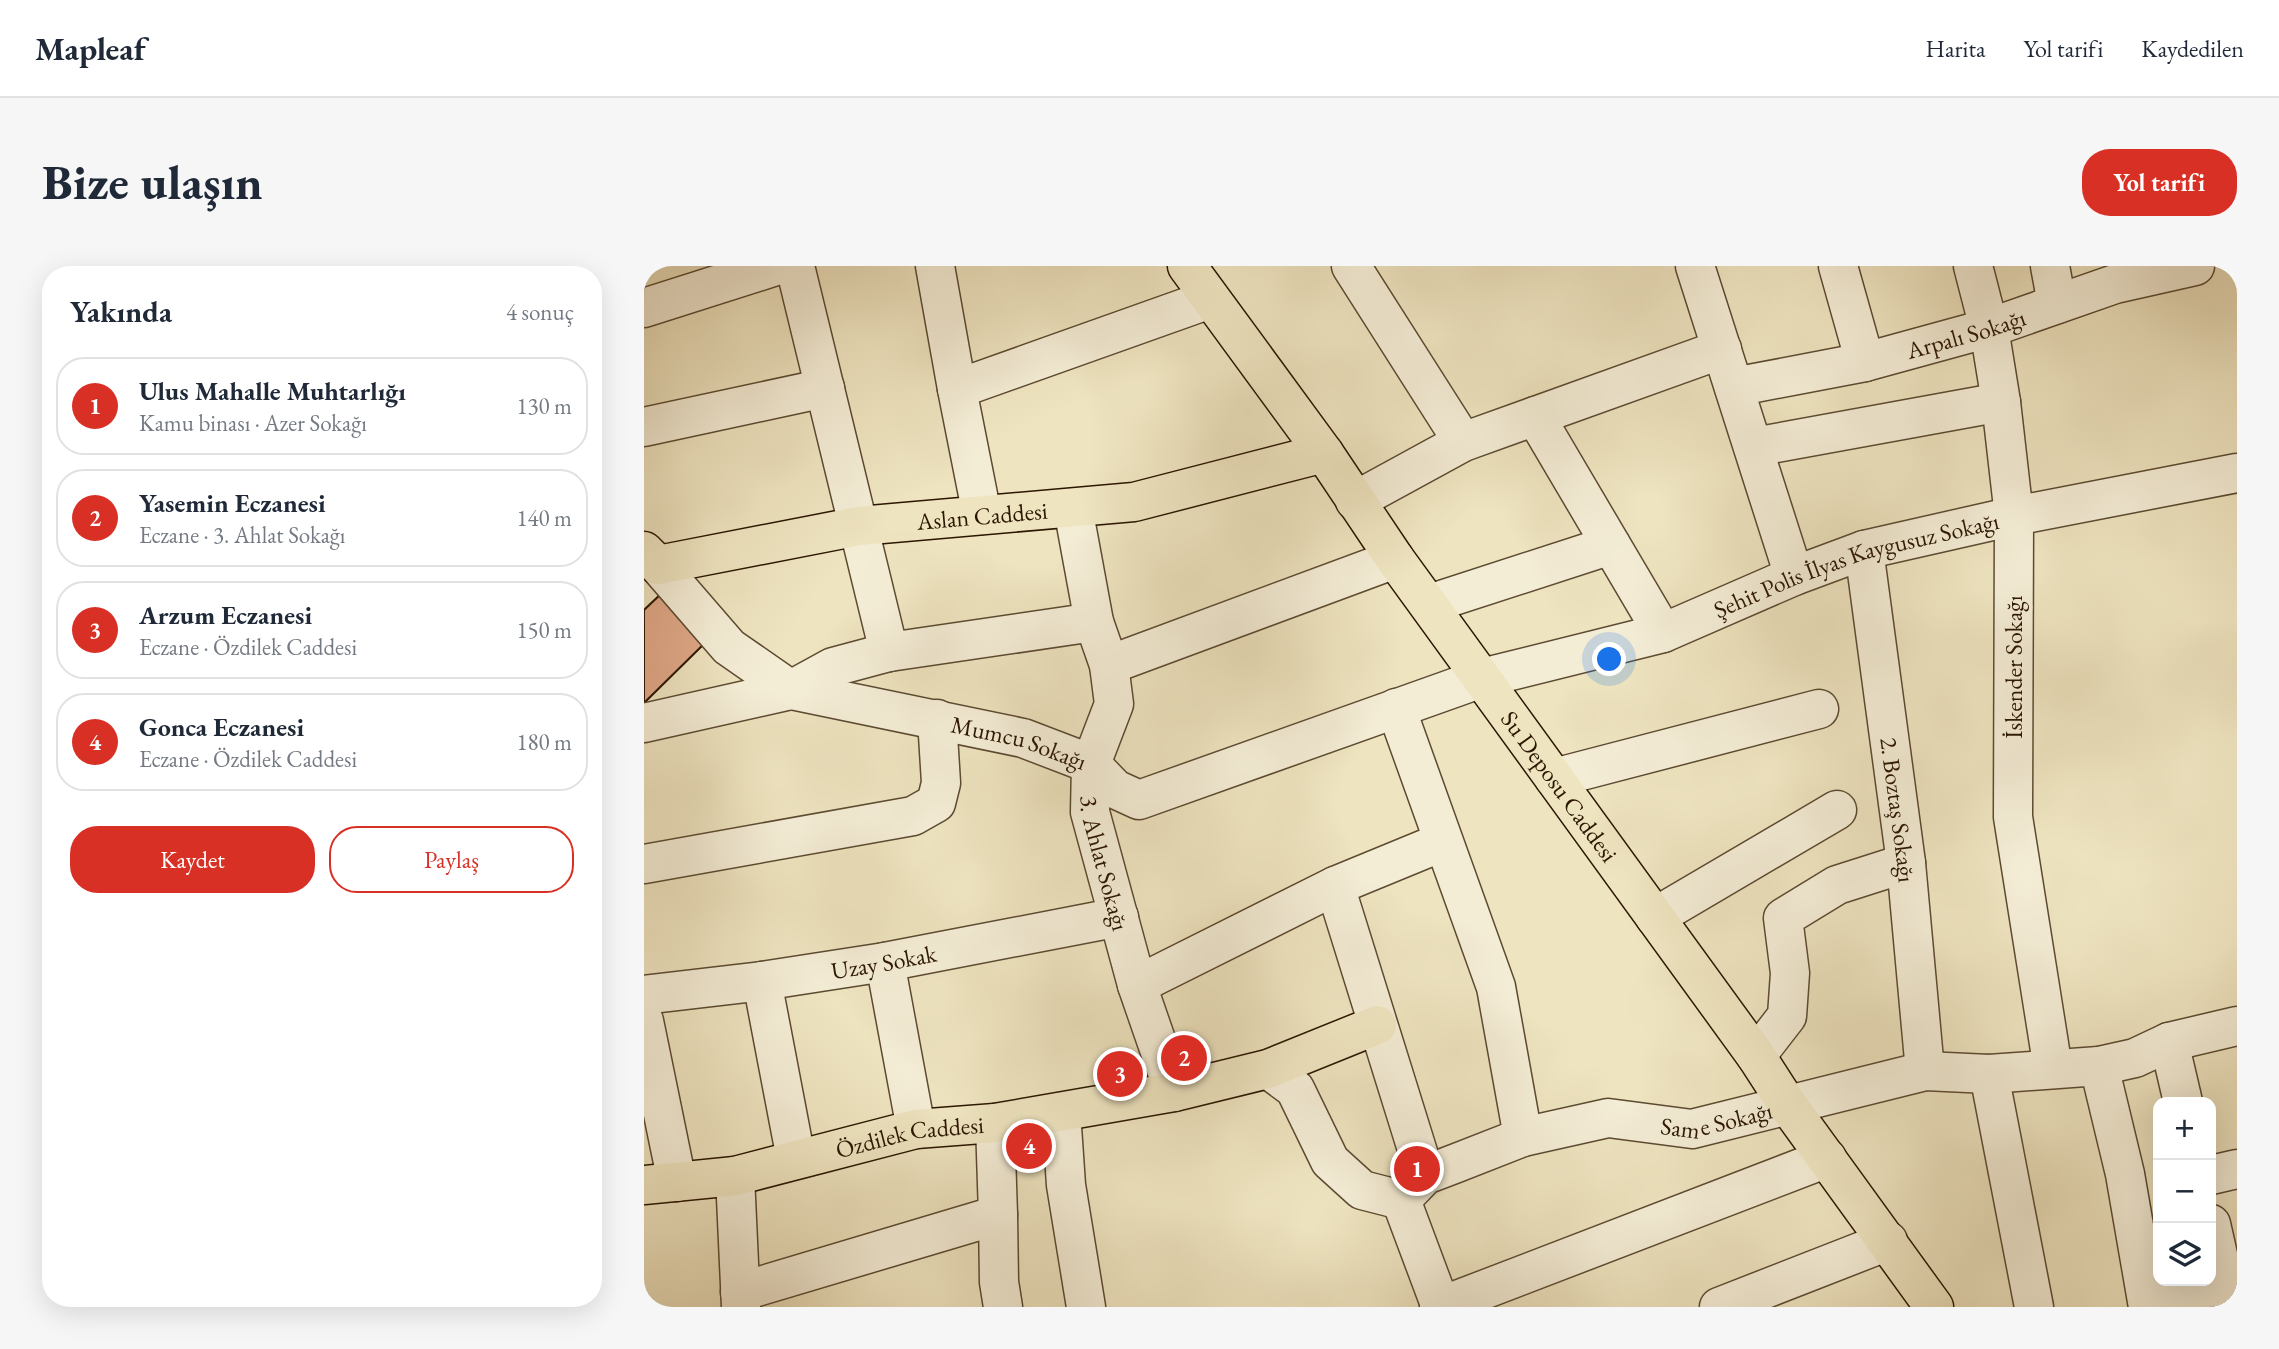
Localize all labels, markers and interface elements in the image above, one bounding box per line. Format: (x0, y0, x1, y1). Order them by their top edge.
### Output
text: Mapleaf (35, 27, 146, 70)
text: Harita (1926, 33, 1986, 64)
text: Yol tarifi (2024, 33, 2103, 64)
text: Kaydedilen (2141, 33, 2244, 64)
button: Yol tarifi (2082, 149, 2237, 216)
text: Bize ulaşın (42, 150, 263, 214)
text: Yakında (70, 292, 172, 331)
text: 4 sonuç (506, 297, 574, 327)
street label: Arpalı Sokağı (1902, 301, 2029, 366)
text: Ulus Mahalle Muhtarlığı (139, 374, 406, 408)
text: 1 (89, 391, 101, 421)
text: 130 m (516, 391, 572, 421)
text: Kamu binası · Azer Sokağı (139, 408, 367, 438)
text: Yasemin Eczanesi (139, 486, 326, 520)
street label: Aslan Caddesi (914, 494, 1049, 536)
text: 2 (89, 503, 101, 533)
text: 140 m (516, 503, 572, 533)
street label: Şehit Polis İlyas Kaygusuz Sokağı (1709, 504, 2002, 625)
text: Eczane · 3. Ahlat Sokağı (139, 520, 346, 550)
street label: İskender Sokağı (1998, 595, 2029, 739)
text: Arzum Eczanesi (139, 598, 312, 632)
text: 3 (89, 615, 101, 645)
text: 150 m (516, 615, 572, 645)
text: Eczane · Özdilek Caddesi (139, 632, 357, 662)
your location (1592, 642, 1626, 676)
street label: Su Deposu Caddesi (1495, 704, 1625, 868)
street label: Mumcu Sokağı (948, 708, 1091, 777)
text: Gonca Eczanesi (139, 710, 304, 744)
text: 4 (89, 727, 101, 757)
text: 180 m (516, 727, 572, 757)
street label: 2. Boztaş Sokağı (1874, 735, 1923, 884)
text: Eczane · Özdilek Caddesi (139, 744, 357, 774)
street label: 3. Ahlat Sokağı (1074, 795, 1137, 934)
button: Kaydet (70, 826, 315, 893)
button: Paylaş (329, 826, 574, 893)
street label: Uzay Sokak (829, 937, 940, 986)
pin: 2 (1161, 1032, 1207, 1084)
pin: 3 (1097, 1048, 1143, 1100)
street label: Same Sokağı (1659, 1094, 1775, 1145)
map controls (2153, 1097, 2216, 1286)
button: + (2153, 1097, 2216, 1160)
street label: Özdilek Caddesi (832, 1108, 985, 1165)
pin: 4 (1006, 1120, 1052, 1172)
pin: 1 (1394, 1143, 1440, 1195)
button: − (2153, 1160, 2216, 1223)
button: layers (2153, 1223, 2216, 1286)

